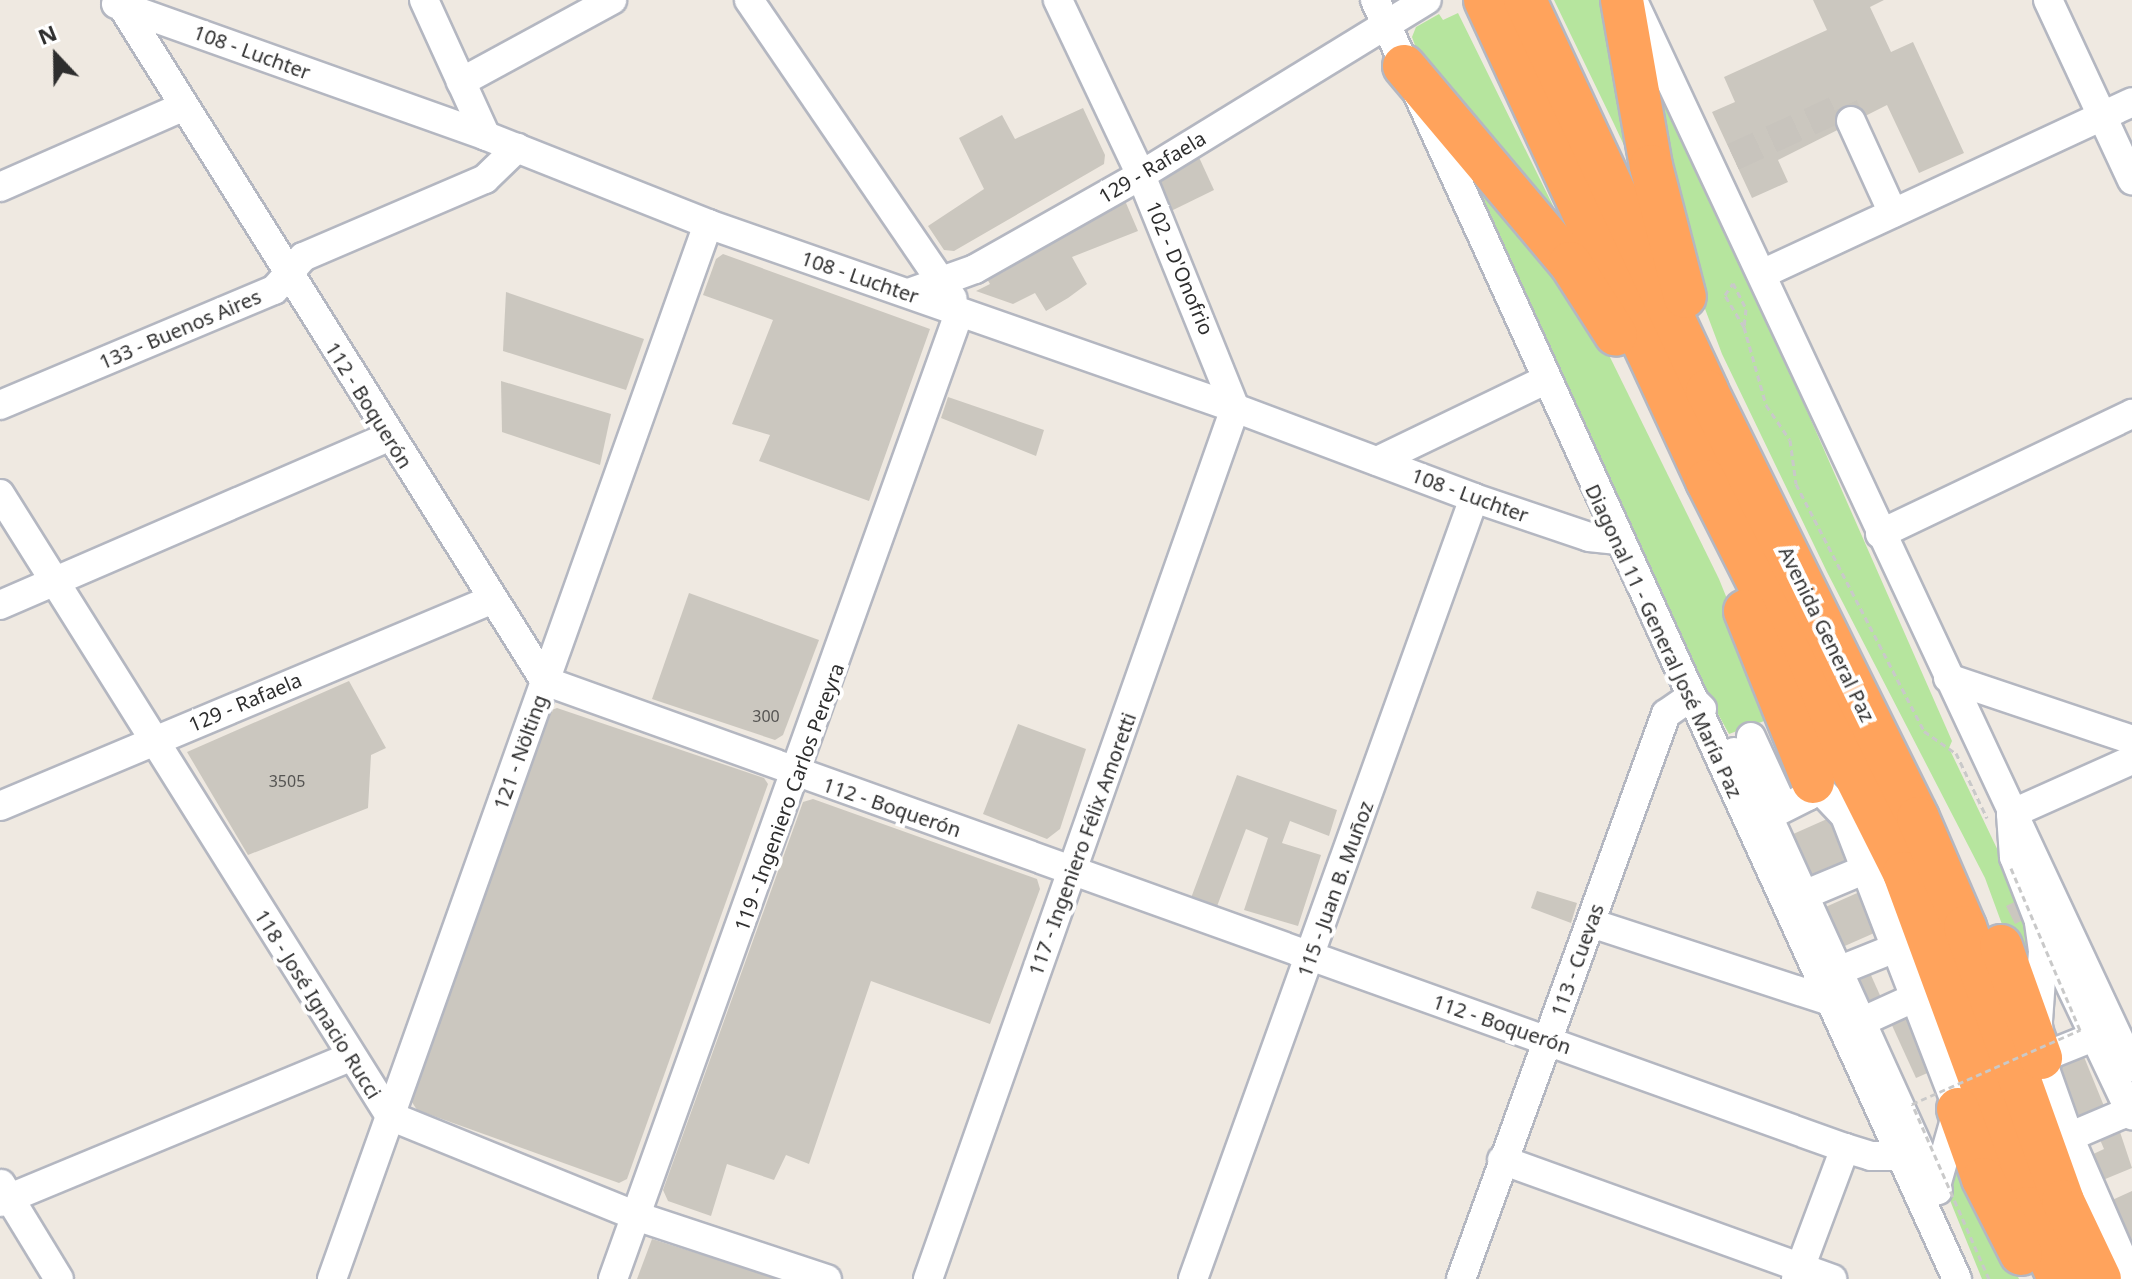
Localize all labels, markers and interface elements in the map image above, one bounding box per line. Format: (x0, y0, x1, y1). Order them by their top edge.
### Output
north arrow (16, 16, 96, 96)
text: N (33, 16, 61, 51)
street label: 108 - Luchter (190, 20, 314, 84)
street label: 129 - Rafaela (1094, 126, 1210, 208)
street label: 102 - D'Onofrio (1141, 198, 1219, 338)
street label: 108 - Luchter (798, 246, 922, 308)
street label: 133 - Buenos Aires (95, 284, 265, 374)
street label: 112 - Boquerón (321, 337, 417, 473)
street label: 108 - Luchter (1408, 463, 1532, 527)
street label: Diagonal 11 - General José María Paz (1581, 480, 1747, 802)
street label: Avenida General Paz (1774, 542, 1880, 726)
street label: 119 - Ingeniero Carlos Pereyra (729, 660, 849, 934)
street label: 129 - Rafaela (185, 667, 305, 737)
street label: 121 - Nölting (488, 691, 552, 813)
house number: 300 (752, 706, 780, 726)
street label: 117 - Ingeniero Félix Amoretti (1023, 709, 1141, 979)
house number: 3505 (269, 771, 305, 791)
street label: 112 - Boquerón (820, 772, 964, 842)
street label: 115 - Juan B. Muñoz (1292, 798, 1378, 980)
street label: 113 - Cuevas (1546, 900, 1608, 1020)
street label: 118 - José Ignacio Rucci (250, 905, 386, 1103)
street label: 112 - Boquerón (1430, 989, 1574, 1059)

